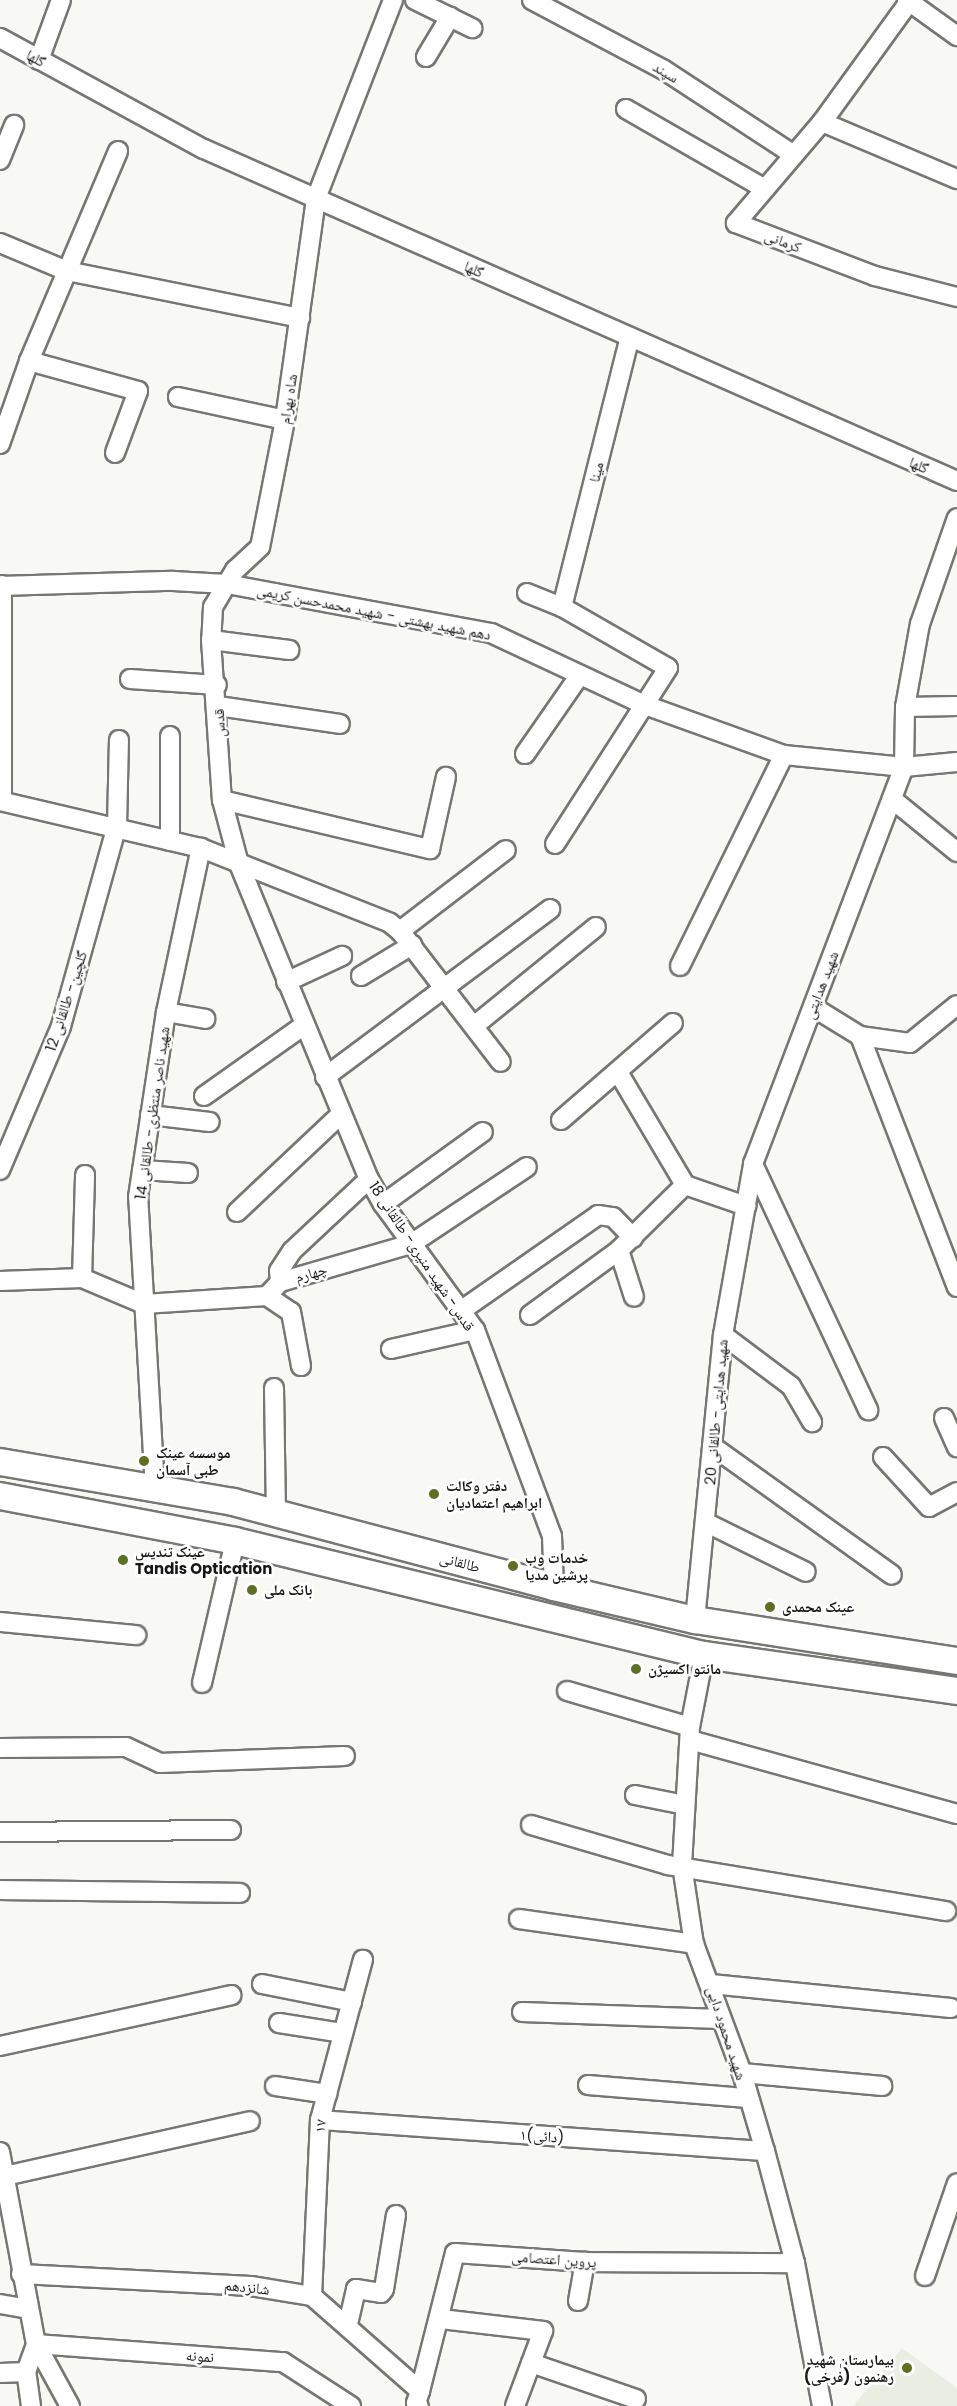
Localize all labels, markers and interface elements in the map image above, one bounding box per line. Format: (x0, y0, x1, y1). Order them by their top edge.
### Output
street label: گلها (23, 45, 49, 71)
street label: سپند (650, 57, 682, 87)
street label: کرمانی (762, 226, 804, 256)
street label: گلها (461, 257, 487, 281)
street label: شاه بهرام (275, 373, 301, 425)
street label: گلها (906, 453, 932, 477)
street label: مینا (585, 460, 607, 484)
street label: دهم شهید بهشتی - شهید محمدحسن کریمی (255, 580, 493, 644)
street label: قدس (210, 708, 228, 738)
street label: گلچین- طالقانی 12 (41, 948, 91, 1054)
street label: شهید هدایتی (800, 949, 842, 1021)
street label: شهید ناصر منتظری- طالقانی 14 (131, 1025, 173, 1201)
street label: قدس- شهید منیری- طالقانی 18 (365, 1178, 479, 1334)
street label: چهارم (293, 1260, 329, 1286)
street label: شهید هدایتی- طالقانی 20 (701, 1338, 731, 1486)
place label: موسسه عینک طبی آسمان (156, 1443, 231, 1478)
marker: موسسه عینک طبی آسمان (137, 1454, 151, 1468)
place label: دفتر وکالت ابراهیم اعتمادیان (446, 1476, 542, 1511)
marker: دفتر وکالت ابراهیم اعتمادیان (427, 1487, 441, 1501)
place label: عینک تندیس Tandis Optication (135, 1542, 272, 1577)
street label: طالقانی (438, 1548, 482, 1576)
place label: خدمات وب پرشین مدیا (525, 1548, 588, 1583)
marker: عینک تندیس Tandis Optication (116, 1553, 130, 1567)
marker: خدمات وب پرشین مدیا (506, 1559, 520, 1573)
place label: بانک ملی (264, 1581, 312, 1599)
marker: بانک ملی (245, 1583, 259, 1597)
place label: عینک محمدی (782, 1598, 854, 1616)
marker: عینک محمدی (763, 1600, 777, 1614)
place label: مانتو اكسيژن (648, 1660, 721, 1678)
marker: مانتو اكسيژن (629, 1662, 643, 1676)
street label: شهید محمود دایی (703, 1984, 751, 2082)
street label: ۱۷ (310, 2118, 330, 2134)
street label: ۱(دائی) (519, 2125, 565, 2147)
street label: پروین اعتصامی (511, 2247, 597, 2271)
street label: شانزدهم (223, 2276, 271, 2298)
street label: نمونه (185, 2346, 215, 2366)
place label: بیمارستان شهید رهنمون (فرخی) (804, 2350, 894, 2385)
marker: بیمارستان شهید رهنمون (فرخی) (898, 2359, 916, 2377)

